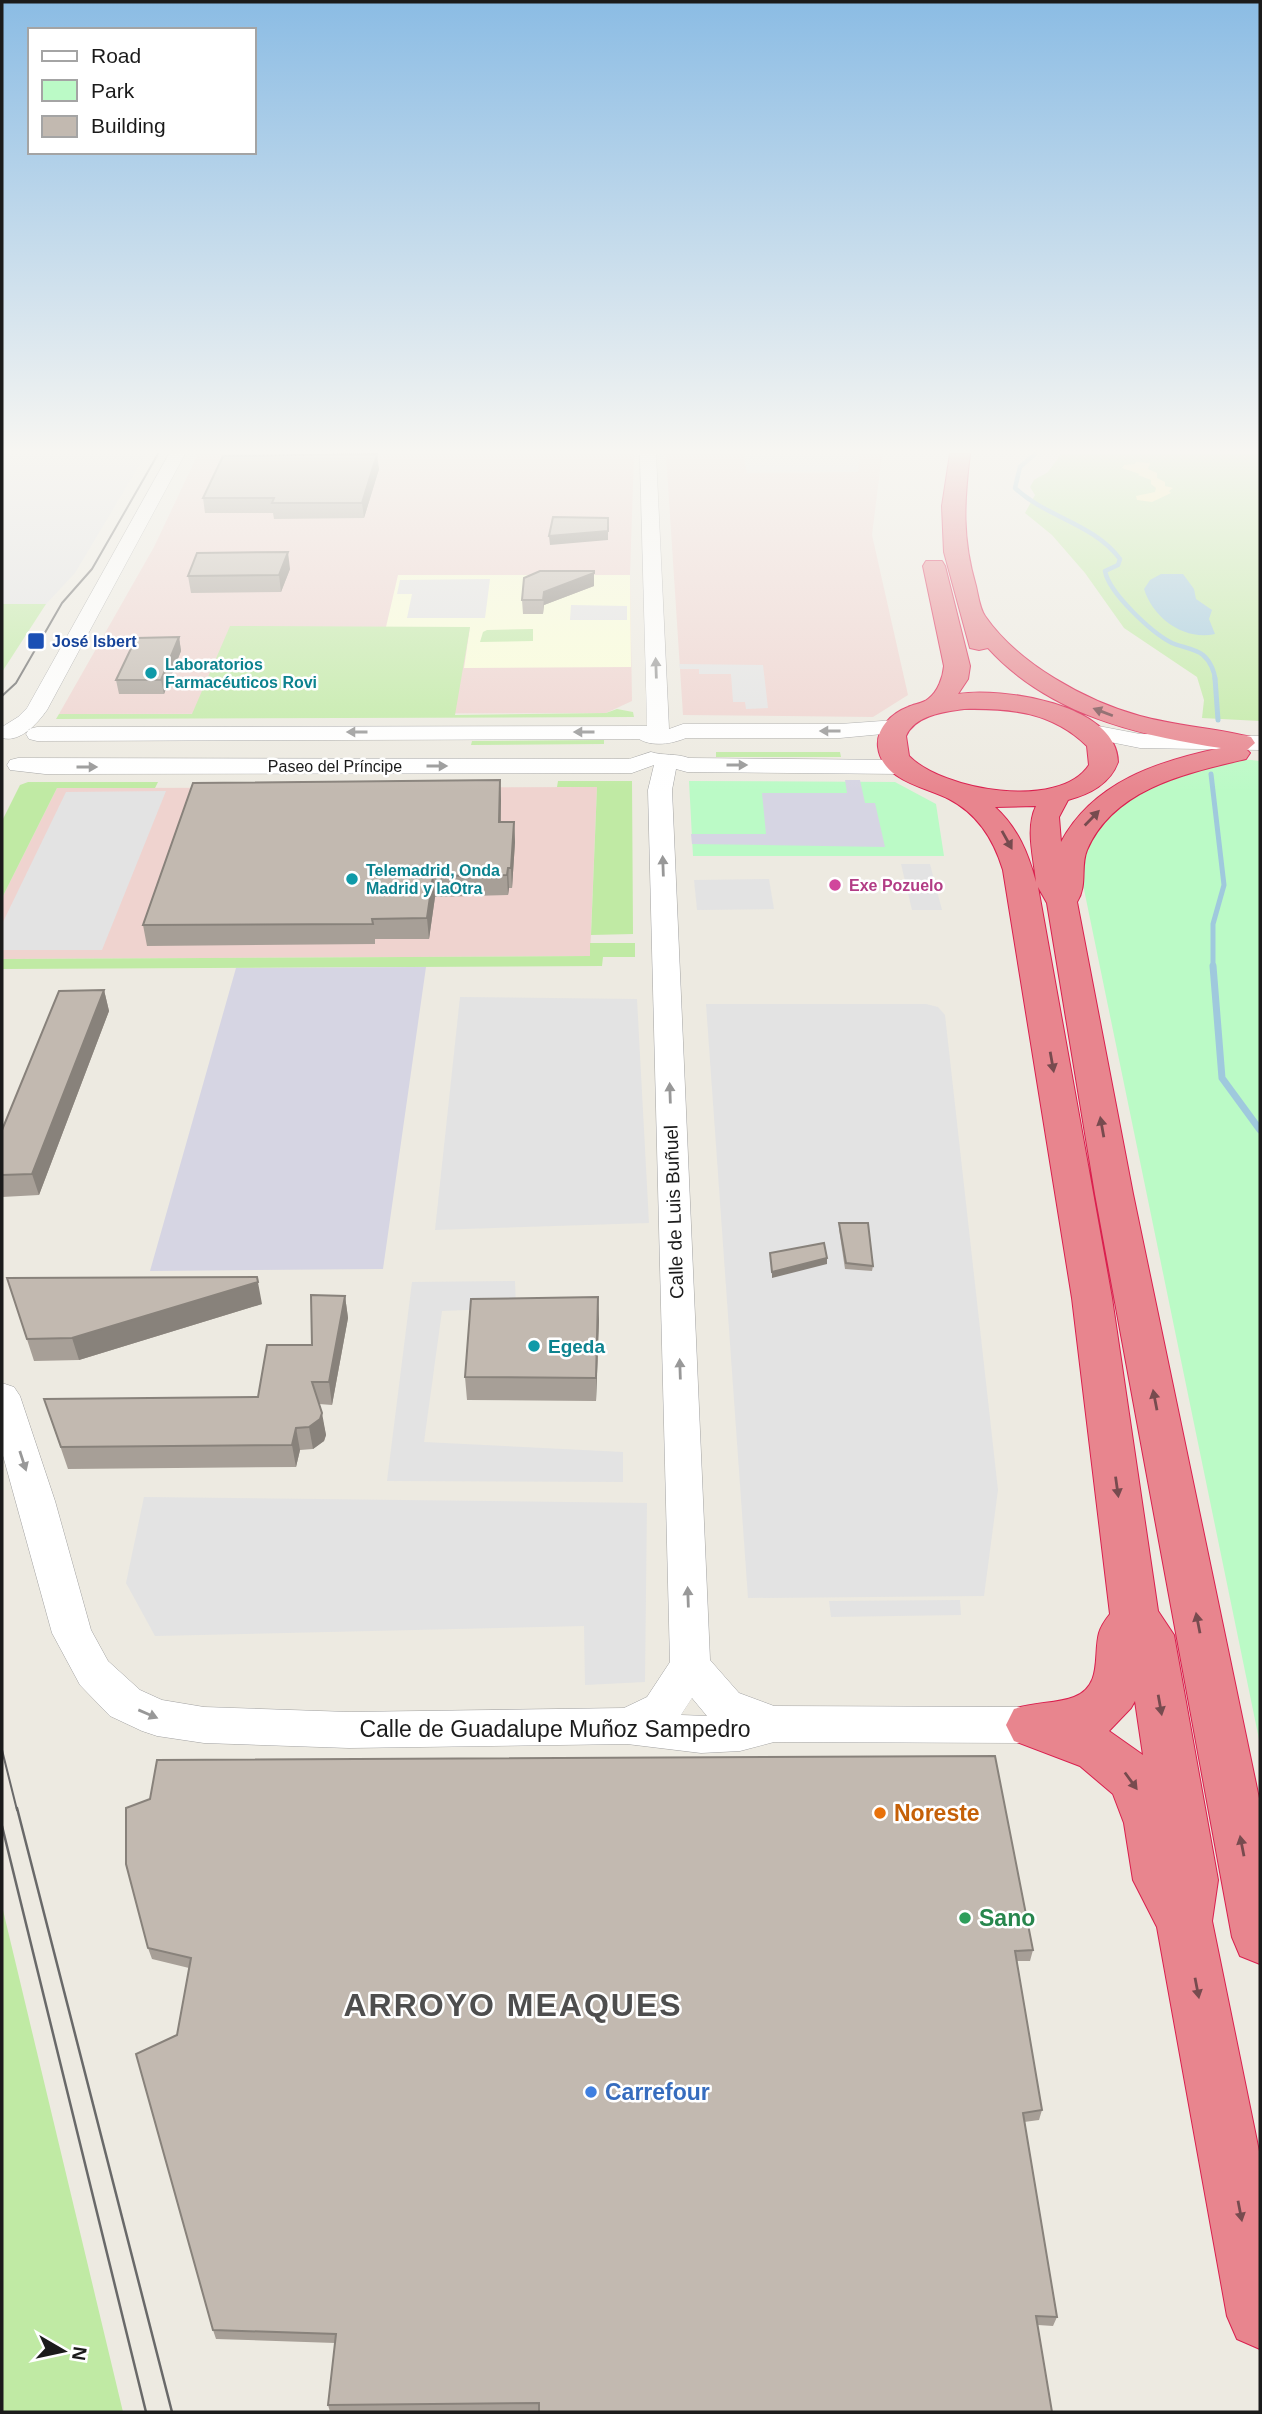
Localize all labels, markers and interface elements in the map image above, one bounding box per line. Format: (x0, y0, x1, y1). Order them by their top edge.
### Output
legend (28, 28, 256, 154)
text: Road (91, 44, 141, 67)
text: Park (91, 79, 135, 102)
text: Building (91, 114, 166, 137)
marker: José Isbert (26, 631, 46, 651)
place label: José Isbert (52, 633, 137, 650)
place label: Laboratorios Farmacéuticos Rovi (165, 656, 317, 691)
one-way arrow (650, 656, 661, 678)
marker: Laboratorios Farmacéuticos Rovi (143, 665, 159, 681)
one-way arrow (1092, 707, 1113, 718)
one-way arrow (818, 725, 840, 737)
one-way arrow (345, 726, 367, 738)
one-way arrow (573, 726, 595, 738)
street label: Paseo del Príncipe (268, 758, 402, 775)
one-way arrow (727, 759, 749, 771)
one-way arrow (426, 760, 448, 772)
one-way arrow (76, 761, 98, 773)
one-way arrow (1084, 810, 1101, 827)
one-way arrow (1001, 830, 1013, 849)
one-way arrow (657, 854, 668, 876)
place label: Telemadrid, Onda Madrid y laOtra (366, 862, 500, 897)
marker: Telemadrid, Onda Madrid y laOtra (344, 871, 360, 887)
marker: Exe Pozuelo (827, 877, 843, 893)
place label: Exe Pozuelo (849, 877, 943, 894)
one-way arrow (1047, 1051, 1058, 1073)
one-way arrow (665, 1082, 676, 1104)
one-way arrow (1096, 1116, 1107, 1138)
street label: Calle de Luis Buñuel (660, 1125, 688, 1299)
place label: Egeda (548, 1336, 605, 1357)
marker: Egeda (526, 1338, 542, 1354)
one-way arrow (674, 1358, 685, 1380)
one-way arrow (1149, 1389, 1160, 1411)
one-way arrow (18, 1450, 29, 1471)
one-way arrow (1112, 1476, 1123, 1498)
one-way arrow (682, 1585, 693, 1607)
one-way arrow (1193, 1612, 1204, 1634)
one-way arrow (1155, 1694, 1166, 1716)
one-way arrow (138, 1708, 159, 1719)
street label: Calle de Guadalupe Muñoz Sampedro (359, 1716, 751, 1742)
one-way arrow (1124, 1772, 1138, 1791)
place label: Noreste (894, 1800, 980, 1826)
marker: Noreste (872, 1805, 888, 1821)
one-way arrow (1237, 1835, 1248, 1857)
place label: Sano (979, 1905, 1035, 1931)
marker: Sano (957, 1910, 973, 1926)
one-way arrow (1192, 1977, 1203, 1999)
district label: ARROYO MEAQUES (343, 1987, 683, 2023)
place label: Carrefour (605, 2079, 710, 2105)
marker: Carrefour (583, 2084, 599, 2100)
one-way arrow (1235, 2200, 1246, 2222)
north arrow (28, 2316, 98, 2386)
text: N (68, 2345, 91, 2362)

